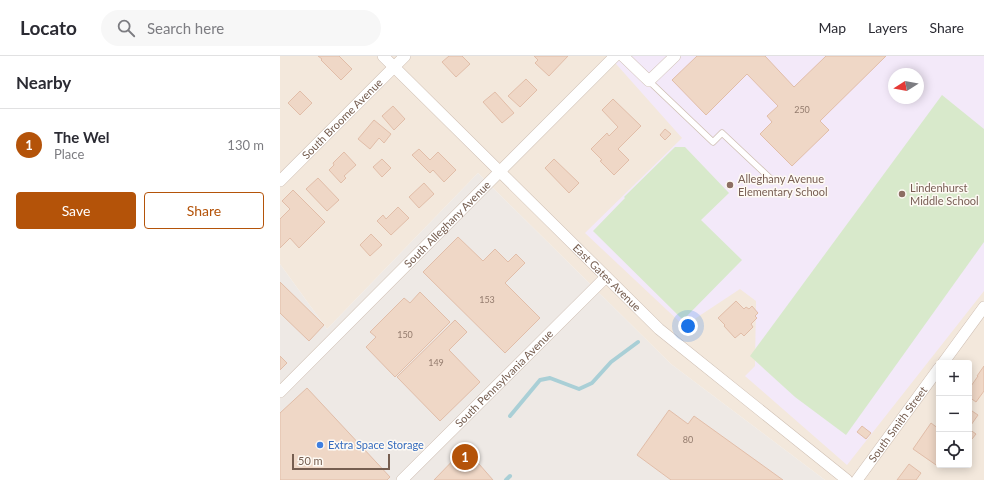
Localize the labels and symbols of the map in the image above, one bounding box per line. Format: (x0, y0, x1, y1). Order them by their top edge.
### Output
north arrow (888, 68, 924, 104)
street label: South Broome Avenue (299, 75, 385, 161)
house number: 250 (794, 104, 810, 115)
place label: Alleghany Avenue Elementary School (738, 172, 828, 198)
street label: South Alleghany Avenue (401, 178, 493, 270)
marker: Alleghany Avenue Elementary School (725, 180, 735, 190)
place label: Lindenhurst Middle School (910, 181, 979, 207)
marker: Lindenhurst Middle School (897, 189, 907, 199)
street label: East Gates Avenue (571, 241, 644, 314)
house number: 153 (479, 294, 495, 305)
your location (678, 316, 698, 336)
street label: South Pennsylvania Avenue (452, 326, 556, 430)
house number: 150 (397, 329, 413, 340)
house number: 149 (428, 357, 444, 368)
street label: South Smith Street (865, 384, 929, 464)
house number: 80 (683, 434, 693, 445)
place label: Extra Space Storage (328, 438, 424, 451)
marker: Extra Space Storage (315, 440, 325, 450)
pin: 1 (452, 442, 478, 472)
scale bar (292, 452, 390, 471)

